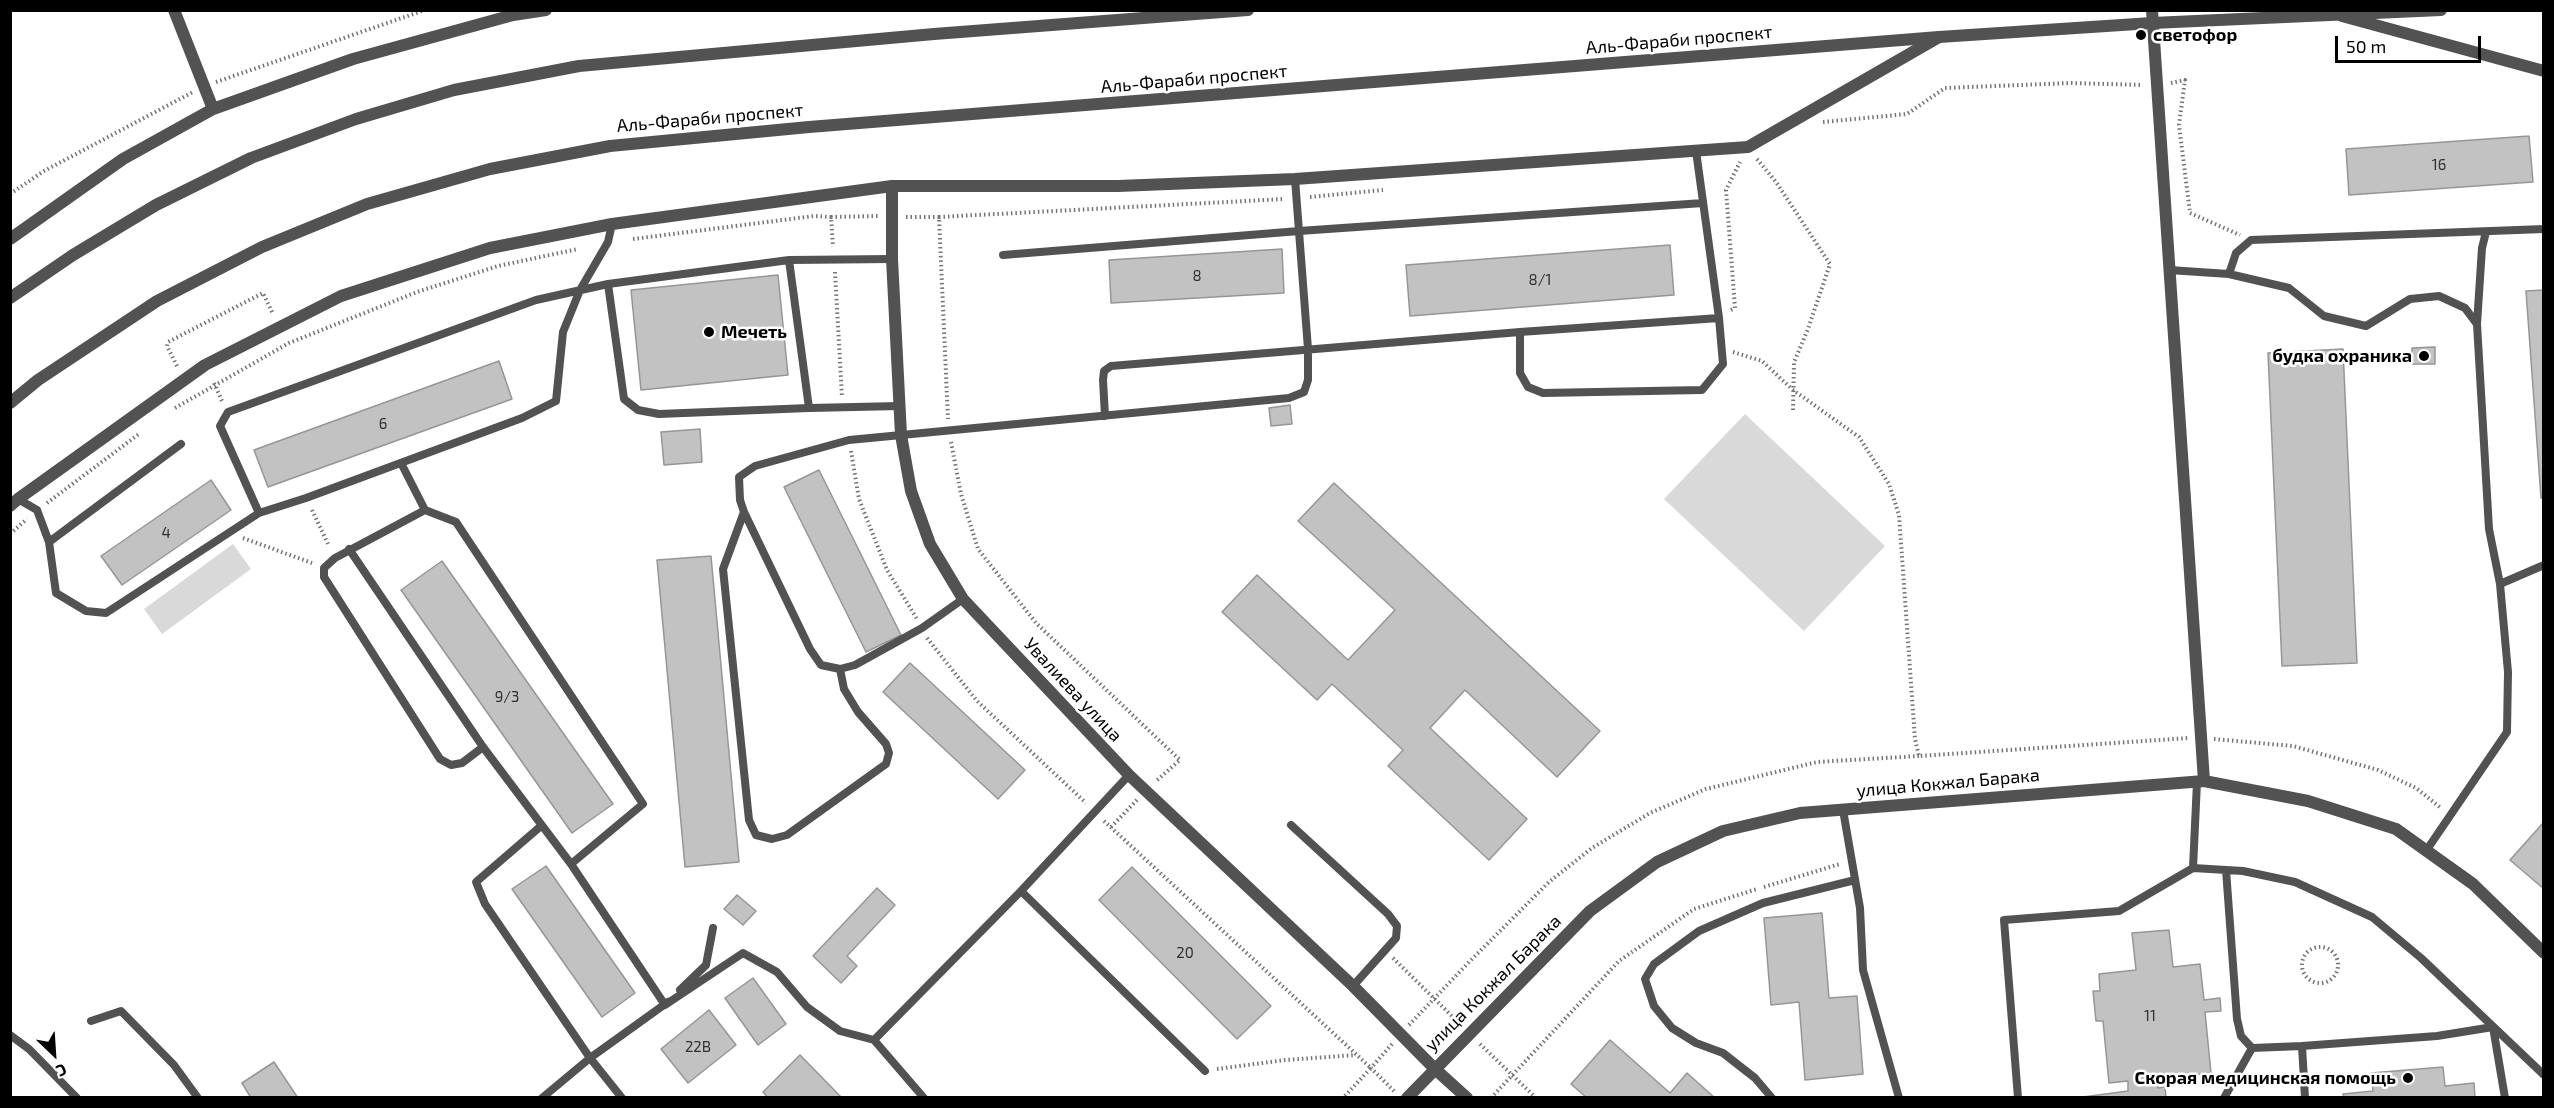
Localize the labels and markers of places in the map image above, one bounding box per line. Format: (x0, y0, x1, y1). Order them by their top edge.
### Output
place label: светофор (2153, 24, 2237, 46)
marker: светофор (2134, 28, 2148, 42)
place label: Мечеть (721, 321, 787, 343)
marker: Мечеть (702, 325, 716, 339)
place label: будка охраника (2272, 345, 2412, 367)
marker: будка охраника (2417, 349, 2431, 363)
place label: Скорая медицинская помощь (2135, 1067, 2396, 1089)
marker: Скорая медицинская помощь (2401, 1071, 2415, 1085)

